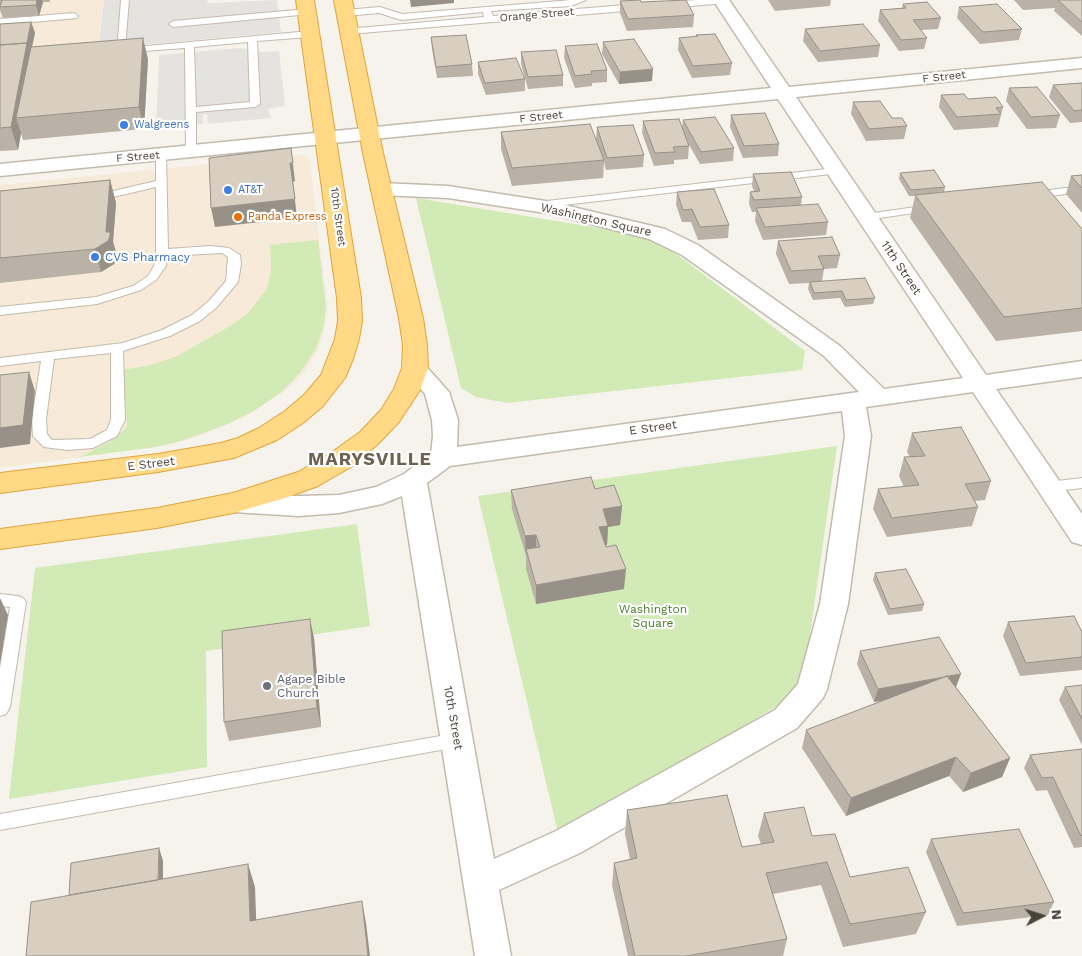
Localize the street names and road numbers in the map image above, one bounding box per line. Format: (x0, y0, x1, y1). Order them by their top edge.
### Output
street label: Orange Street (499, 5, 575, 25)
street label: F Street (922, 68, 966, 86)
street label: F Street (519, 108, 563, 126)
street label: F Street (116, 149, 160, 165)
street label: 10th Street (327, 187, 349, 247)
street label: Washington Square (539, 200, 653, 240)
street label: 11th Street (878, 238, 924, 298)
street label: E Street (628, 418, 678, 438)
street label: E Street (126, 454, 176, 474)
street label: 10th Street (440, 685, 466, 751)

